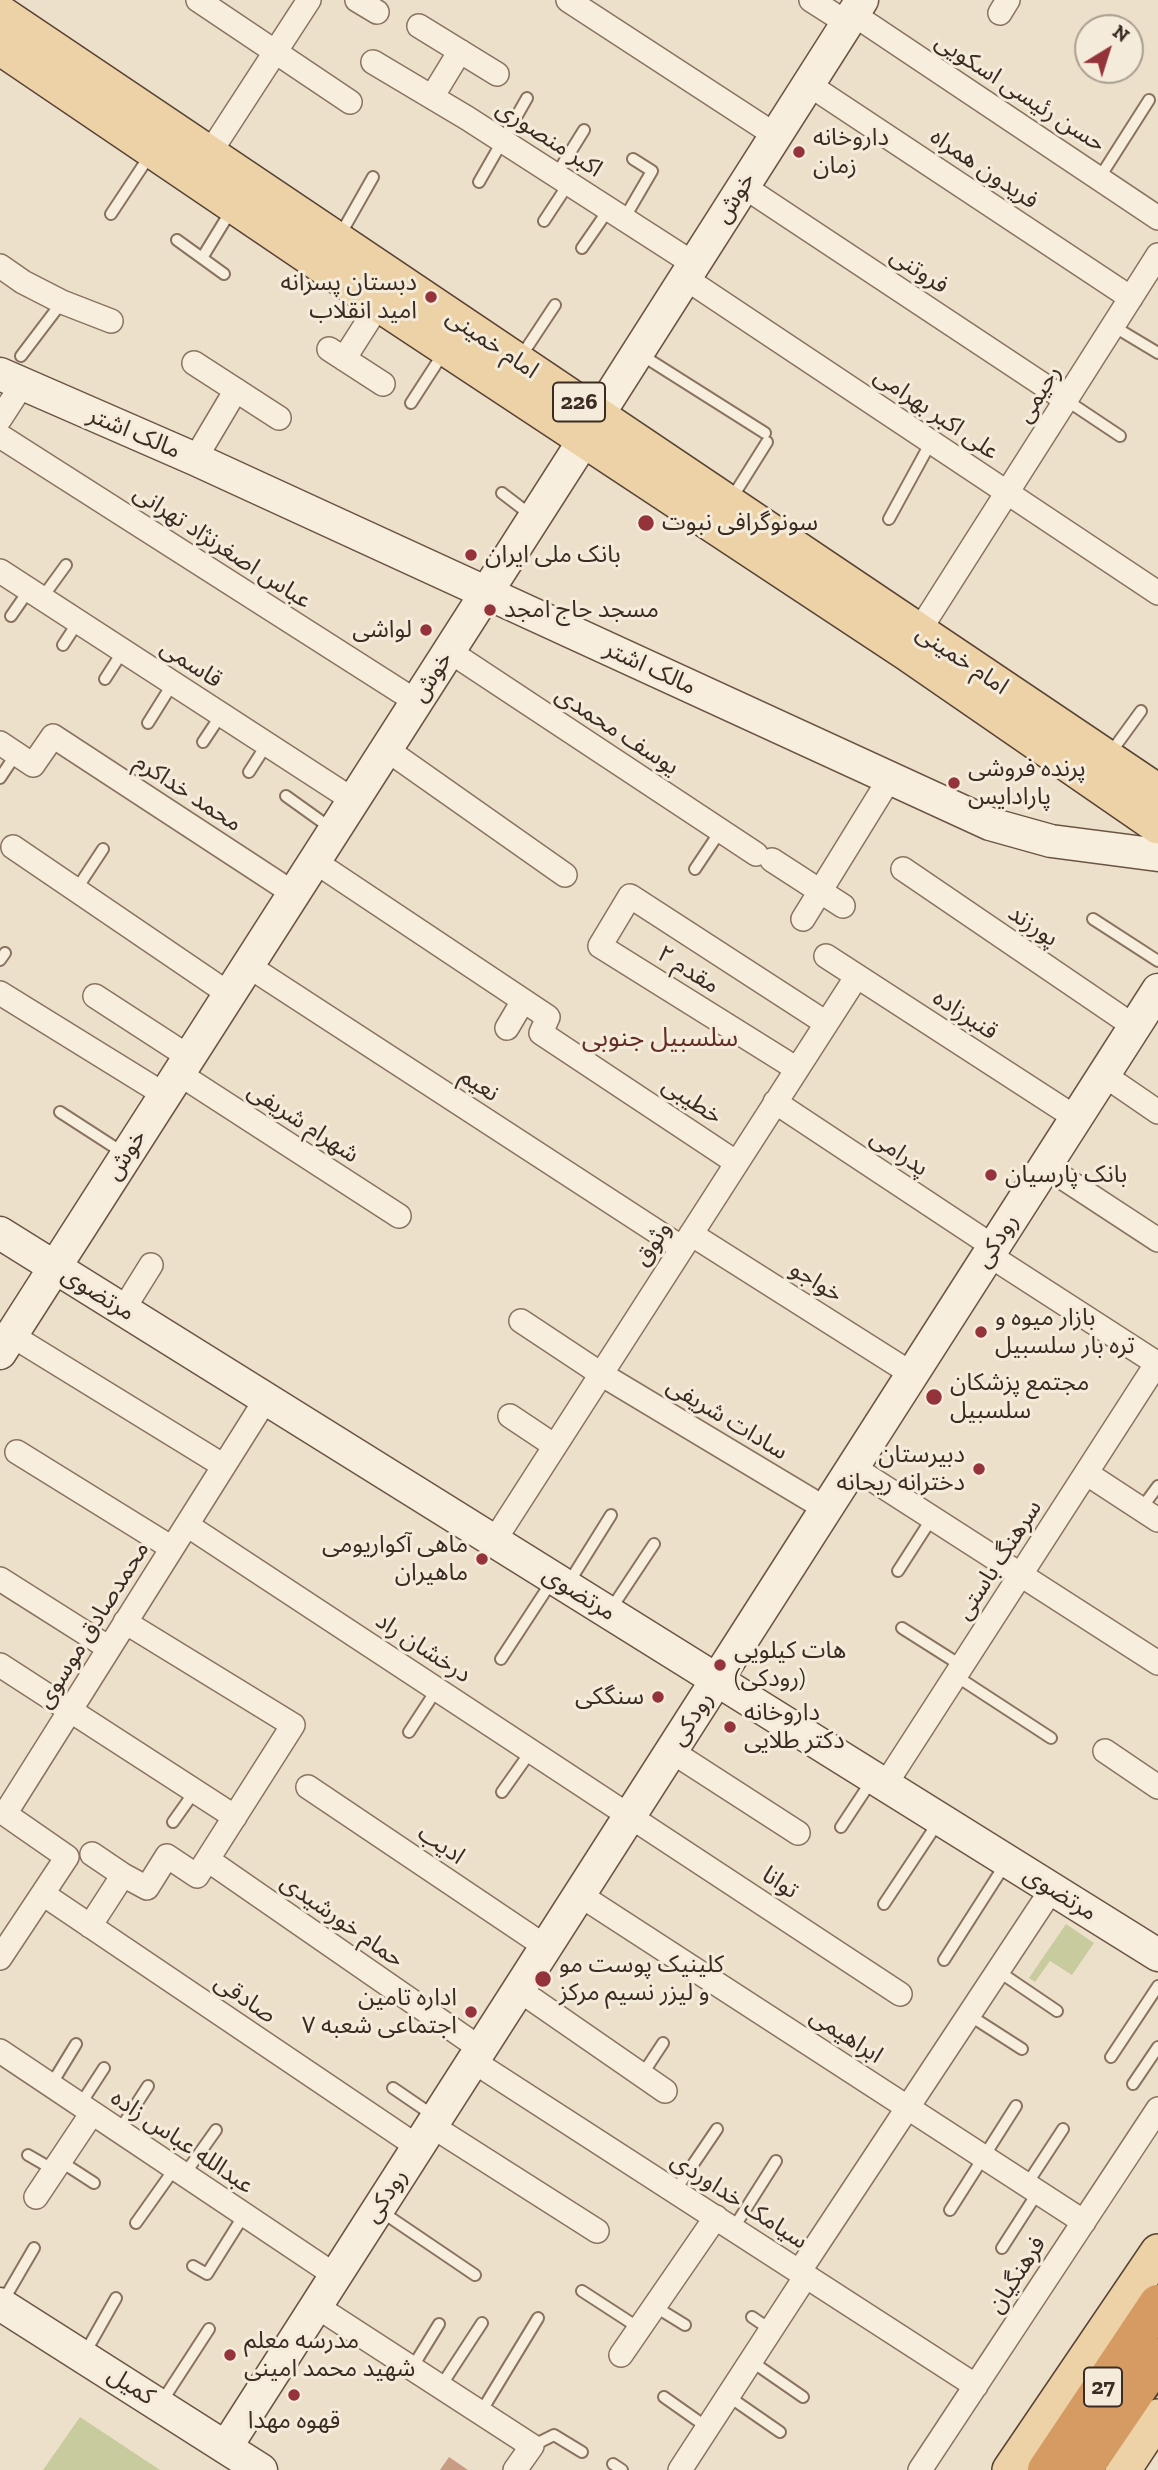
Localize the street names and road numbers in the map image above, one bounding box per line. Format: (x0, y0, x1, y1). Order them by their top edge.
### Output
street label: حسن رئیسی اسکویی (929, 27, 1111, 159)
street label: اکبر منصوری (491, 94, 607, 184)
street label: فریدون همراه (925, 122, 1043, 216)
street label: خوش (708, 167, 762, 229)
street label: فروتنی (884, 241, 954, 301)
street label: امام خمینی (440, 303, 544, 385)
street label: رحیمی (1010, 360, 1068, 428)
street label: علی اکبر بهرامی (868, 362, 1004, 466)
road number: 226 (553, 382, 605, 422)
street label: مالک اشتر (83, 401, 185, 465)
street label: عباس اصغرنژاد تهرانی (128, 479, 316, 615)
street label: امام خمینی (910, 619, 1014, 701)
street label: قاسمی (155, 633, 227, 695)
street label: مالک اشتر (600, 634, 700, 702)
street label: خوش (405, 646, 459, 708)
street label: یوسف محمدی (550, 680, 684, 782)
street label: محمد خداکرم (129, 748, 247, 838)
street label: پورزند (1002, 899, 1064, 953)
street label: مقدم ۲ (652, 940, 724, 1000)
street label: قنبرزاده (927, 983, 1003, 1047)
street label: نعیم (454, 1062, 504, 1108)
street label: خطیبی (656, 1071, 728, 1131)
street label: شهرام شریفی (242, 1076, 364, 1170)
street label: پدرامی (864, 1123, 934, 1183)
street label: خوش (99, 1124, 153, 1186)
street label: رودکی (969, 1209, 1025, 1273)
street label: وثوق (628, 1216, 678, 1272)
street label: خواجو (784, 1255, 848, 1309)
street label: مرتضوی (56, 1260, 140, 1328)
street label: سادات شریفی (661, 1371, 793, 1467)
street label: سرهنگ باستی (950, 1495, 1048, 1625)
street label: محمدصادق موسوی (30, 1536, 156, 1714)
street label: مرتضوی (537, 1560, 621, 1628)
street label: درخشان راد (370, 1606, 476, 1690)
street label: رودکی (664, 1687, 720, 1751)
street label: ادیب (412, 1819, 470, 1871)
street label: مرتضوی (1018, 1860, 1102, 1928)
street label: توانا (756, 1861, 804, 1905)
street label: حمام خورشیدی (275, 1868, 409, 1974)
street label: صادقی (209, 1968, 281, 2030)
street label: ابراهیمی (804, 2002, 888, 2070)
street label: عبدالله عباس زاده (105, 2084, 259, 2200)
street label: سیامک خداوردی (665, 2146, 813, 2256)
street label: رودکی (358, 2164, 414, 2228)
street label: فرهنگیان (982, 2231, 1052, 2319)
street label: کمیل (102, 2360, 160, 2412)
road number: 27 (1084, 2368, 1122, 2406)

